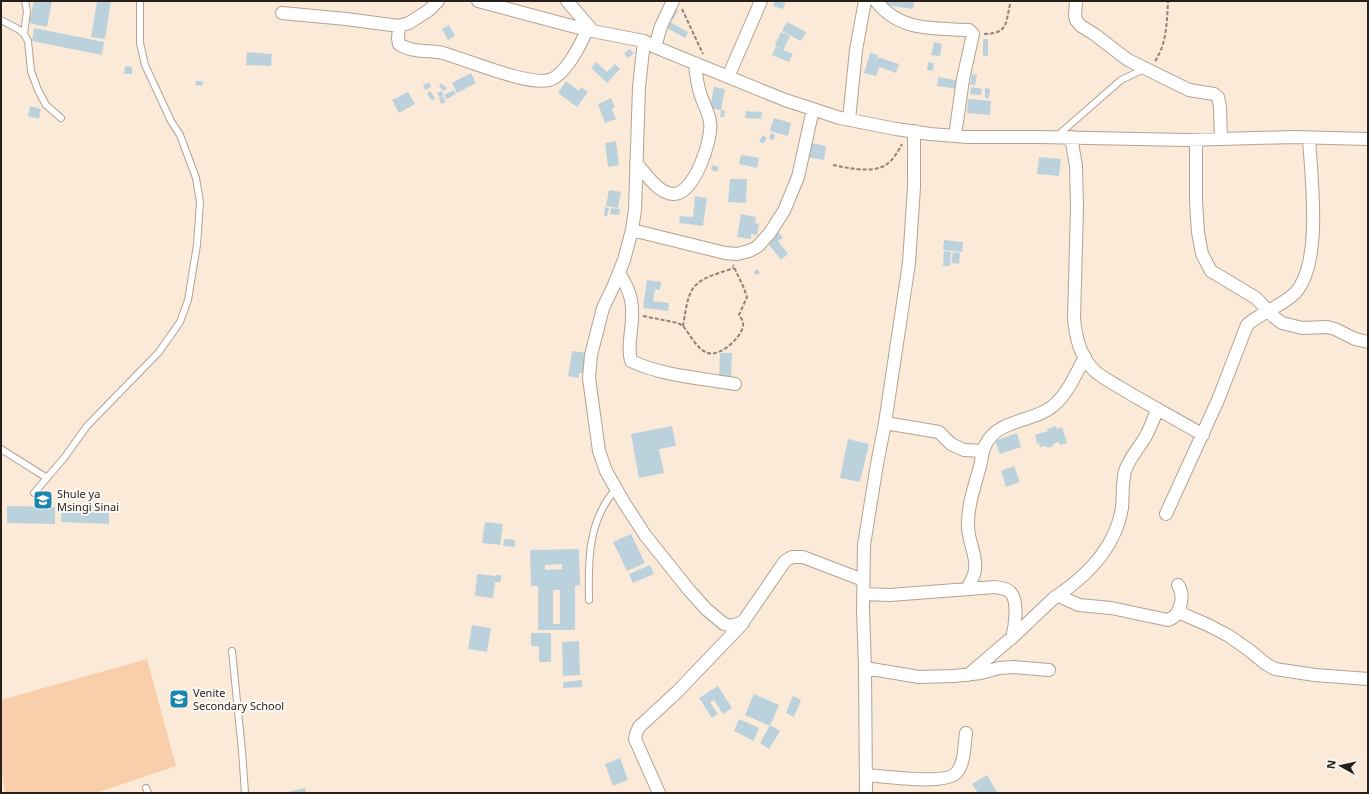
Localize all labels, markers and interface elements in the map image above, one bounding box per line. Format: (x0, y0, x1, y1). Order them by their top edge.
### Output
place label: Shule ya Msingi Sinai (57, 486, 119, 514)
school or university icon: Shule ya Msingi Sinai (32, 489, 54, 511)
place label: Venite Secondary School (193, 685, 284, 713)
school or university icon: Venite Secondary School (168, 688, 190, 710)
north arrow (1321, 746, 1361, 786)
text: N (1323, 759, 1339, 770)

